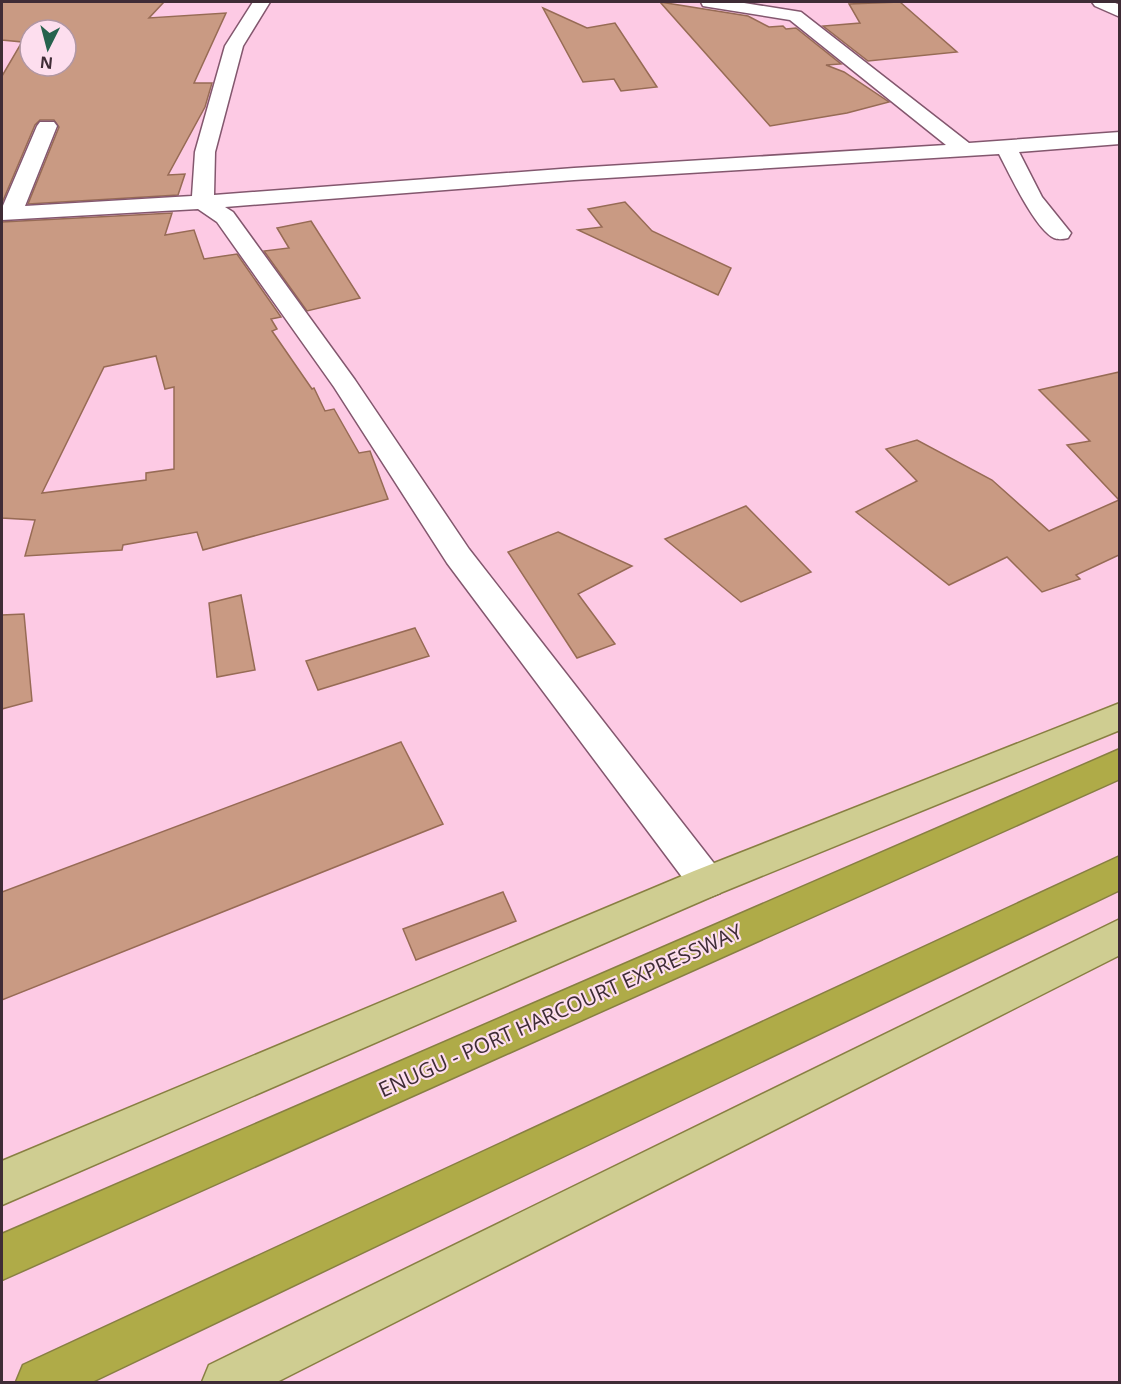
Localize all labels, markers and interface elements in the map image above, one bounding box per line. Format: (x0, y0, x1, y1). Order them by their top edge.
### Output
north arrow (18, 18, 78, 78)
text: N (39, 51, 54, 75)
street label: ENUGU - PORT HARCOURT EXPRESSWAY (374, 917, 746, 1103)

